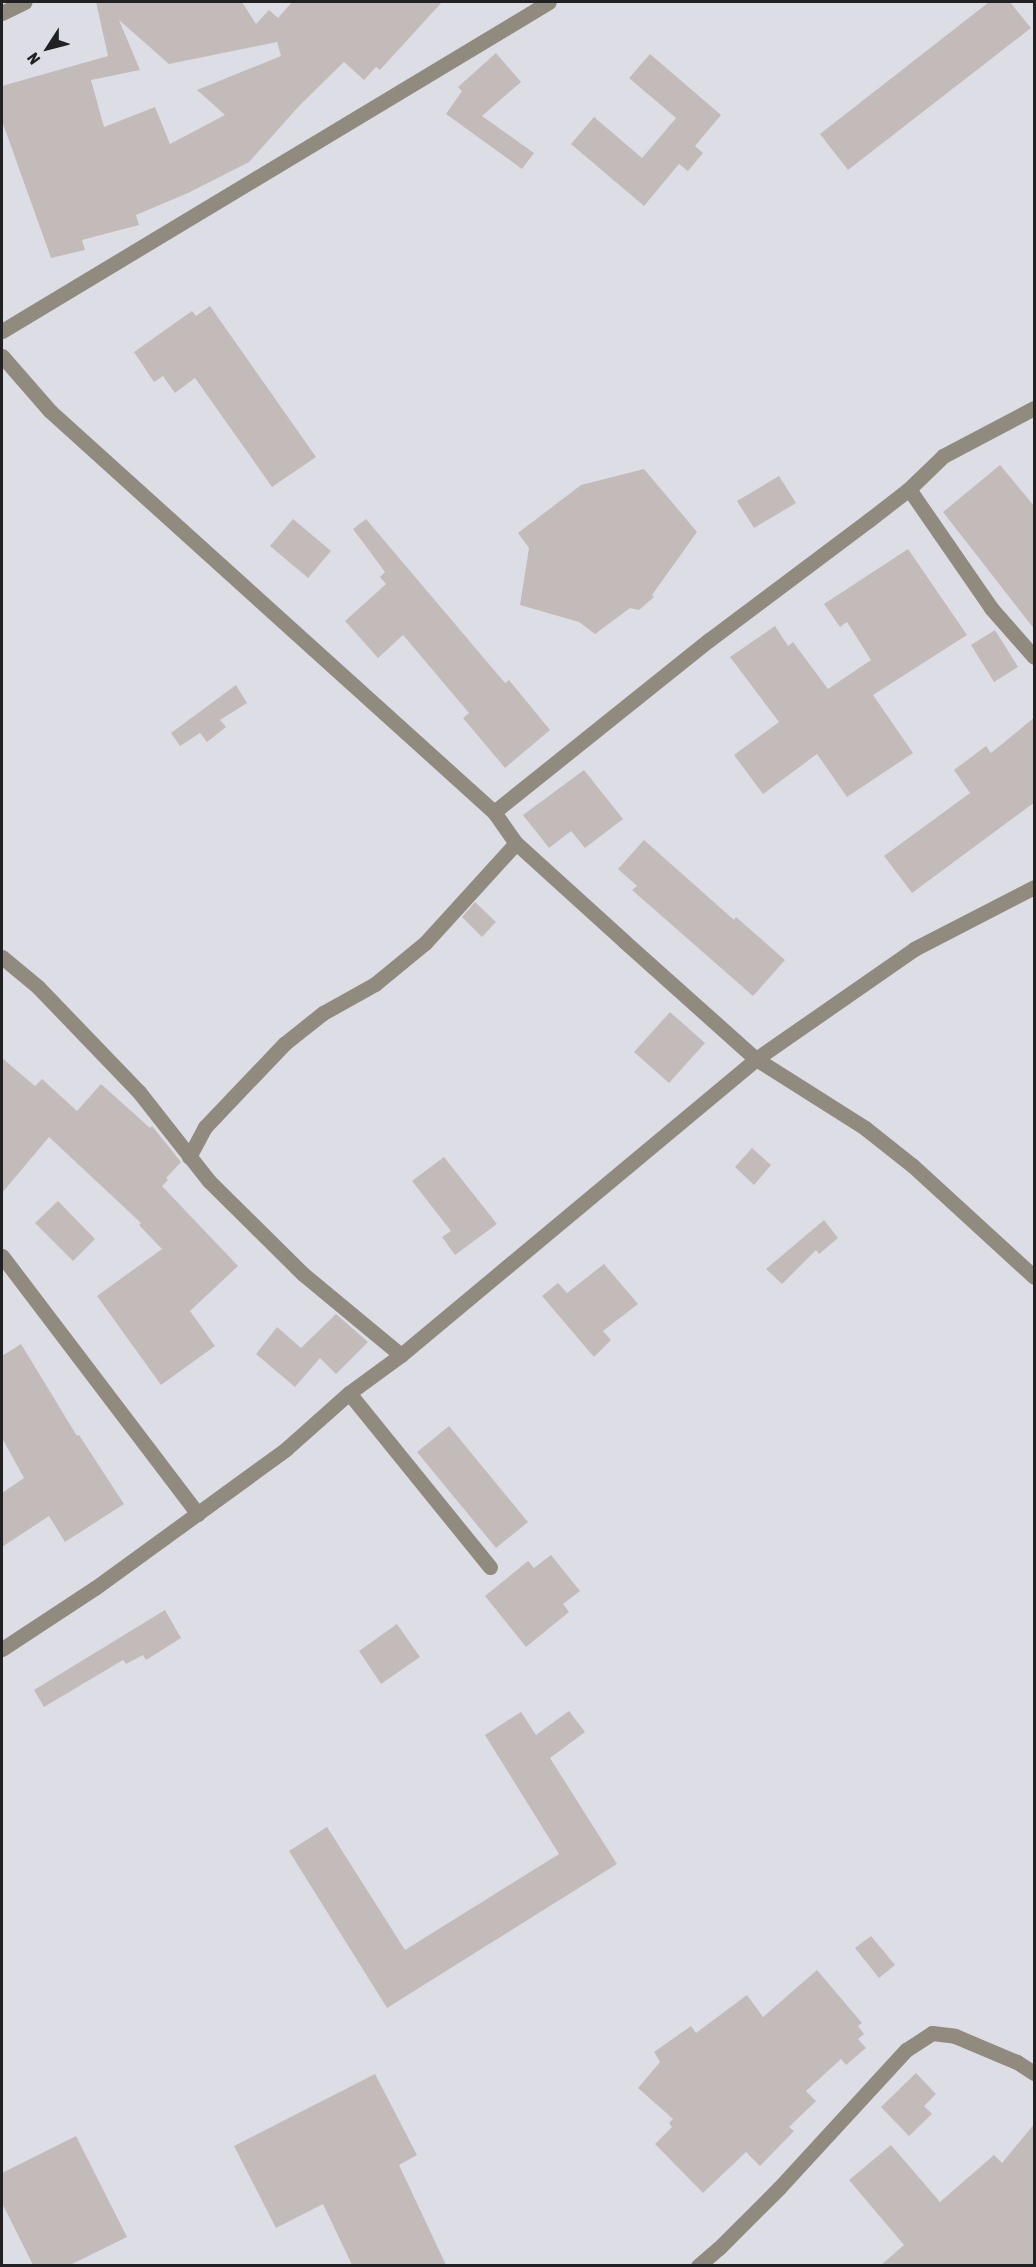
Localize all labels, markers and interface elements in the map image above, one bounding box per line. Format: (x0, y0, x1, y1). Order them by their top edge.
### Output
north arrow (18, 18, 78, 78)
text: N (23, 49, 44, 68)

